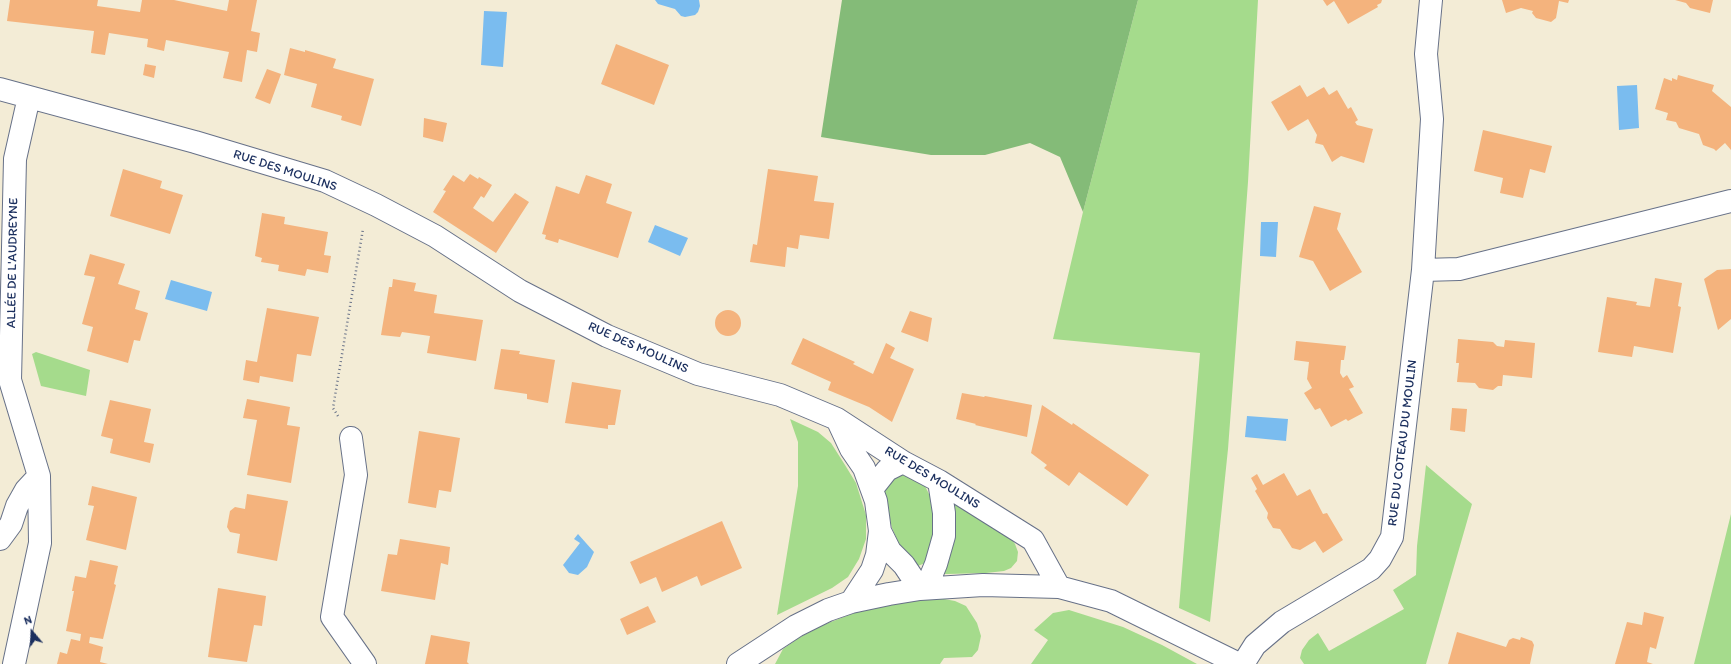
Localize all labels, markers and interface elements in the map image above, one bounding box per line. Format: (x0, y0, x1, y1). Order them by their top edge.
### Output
street label: RUE DES MOULINS (231, 147, 339, 195)
street label: ALLÉE DE L'AUDREYNE (4, 198, 22, 328)
street label: RUE DES MOULINS (585, 319, 691, 377)
street label: RUE DU COTEAU DU MOULIN (1385, 359, 1421, 527)
street label: RUE DES MOULINS (882, 443, 982, 513)
north arrow (12, 612, 52, 652)
text: N (22, 613, 34, 628)

